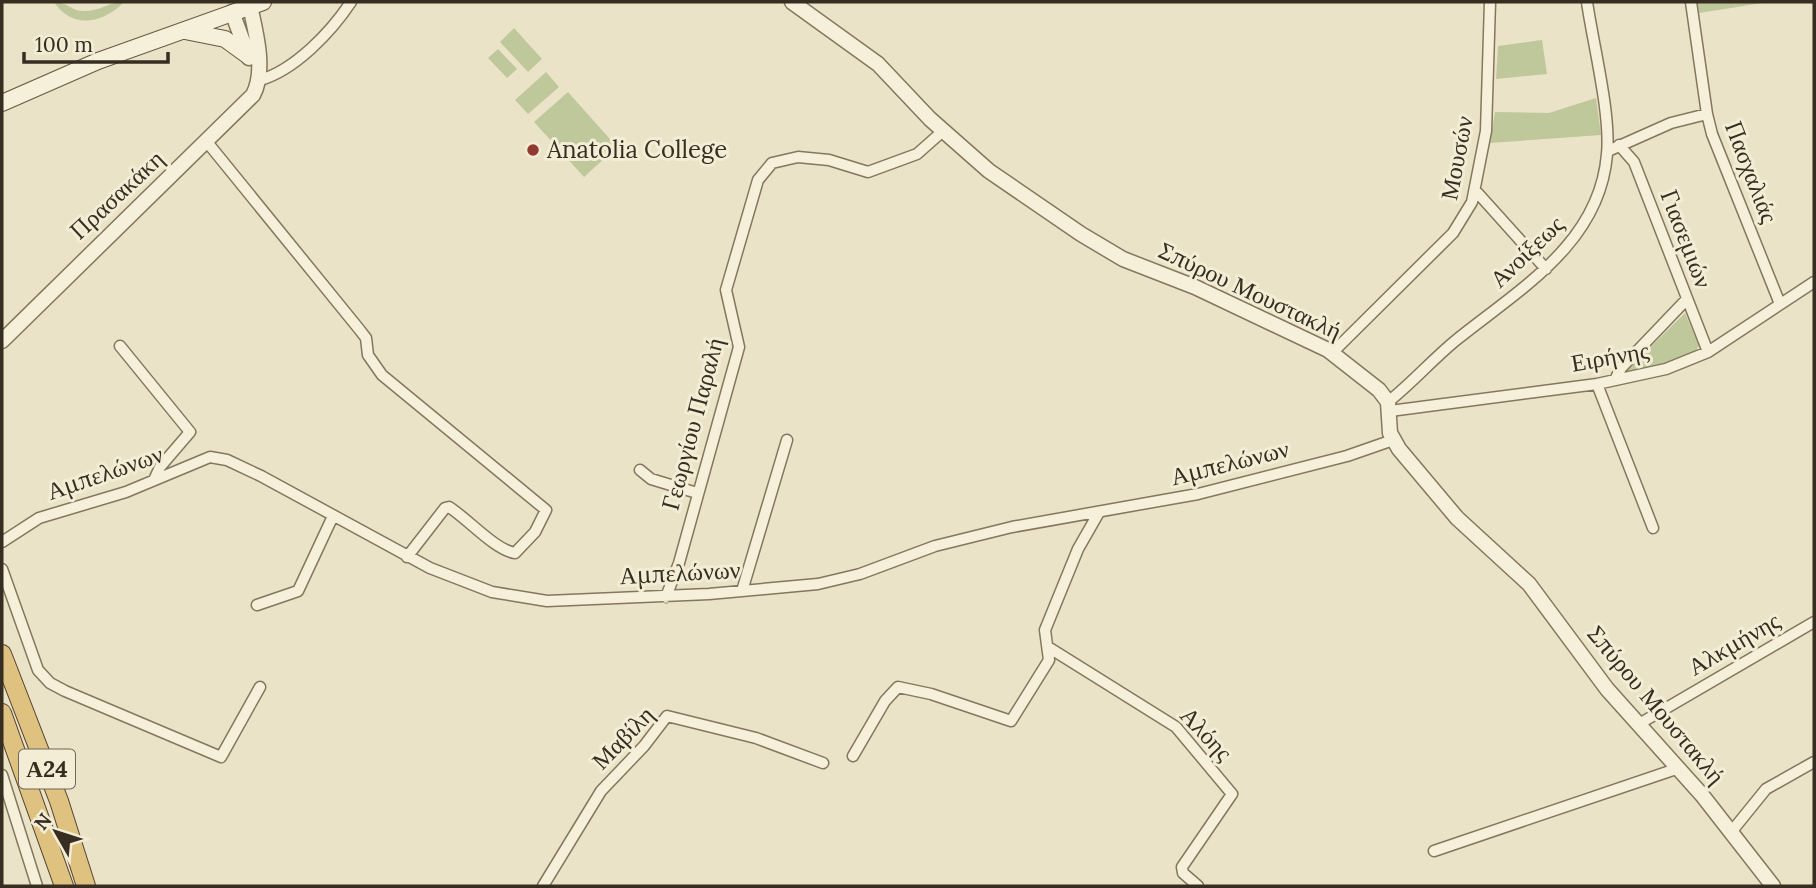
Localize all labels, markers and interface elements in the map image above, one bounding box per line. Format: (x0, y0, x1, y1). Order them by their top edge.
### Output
scale bar (24, 21, 168, 65)
text: 100 m (35, 31, 93, 58)
street label: Μουσών (1433, 113, 1480, 202)
street label: Πασχαλιάς (1718, 117, 1785, 227)
place label: Anatolia College (546, 134, 727, 165)
marker: Anatolia College (525, 142, 541, 158)
street label: Πρασακάκη (63, 143, 170, 246)
street label: Γιασεμιών (1654, 185, 1719, 293)
street label: Ανοίξεως (1483, 209, 1570, 294)
street label: Σπύρου Μουστακλή (1154, 235, 1347, 347)
street label: Γεωργίου Παραλή (655, 334, 730, 514)
street label: Ειρήνης (1569, 334, 1652, 379)
street label: Αμπελώνων (1167, 433, 1292, 492)
street label: Αμπελώνων (43, 438, 167, 507)
street label: Αμπελώνων (619, 554, 741, 591)
street label: Αλκμήνης (1682, 605, 1786, 682)
street label: Σπύρου Μουστακλή (1581, 619, 1732, 791)
street label: Μαβίλη (585, 699, 660, 776)
street label: Αλόης (1174, 700, 1240, 768)
road number: Α24 (19, 750, 75, 789)
north arrow (21, 797, 91, 867)
text: N (29, 808, 57, 835)

